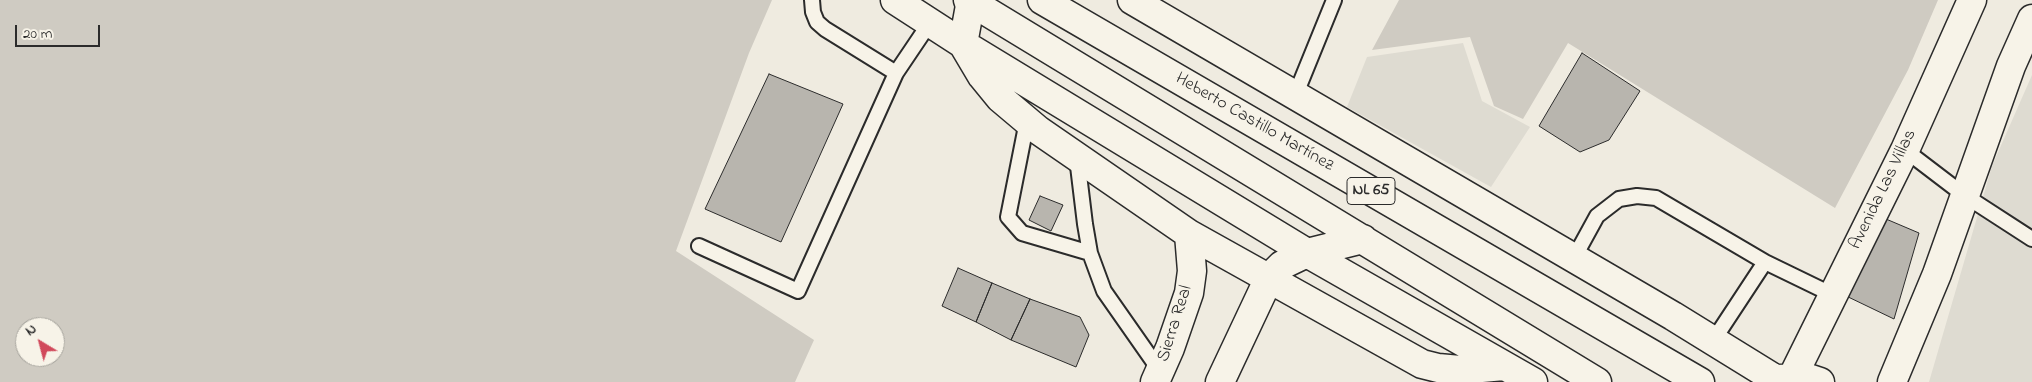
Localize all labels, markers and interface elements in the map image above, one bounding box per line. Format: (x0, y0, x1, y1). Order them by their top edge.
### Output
scale bar (18, 15, 102, 47)
text: 20 m (23, 23, 52, 45)
street label: Heberto Castillo Martínez (1171, 69, 1337, 177)
street label: Avenida Las Villas (1846, 127, 1922, 253)
road number: NL 65 (1347, 178, 1395, 205)
street label: Sierra Real (1154, 283, 1198, 365)
north arrow (15, 317, 65, 367)
text: N (21, 319, 41, 342)

